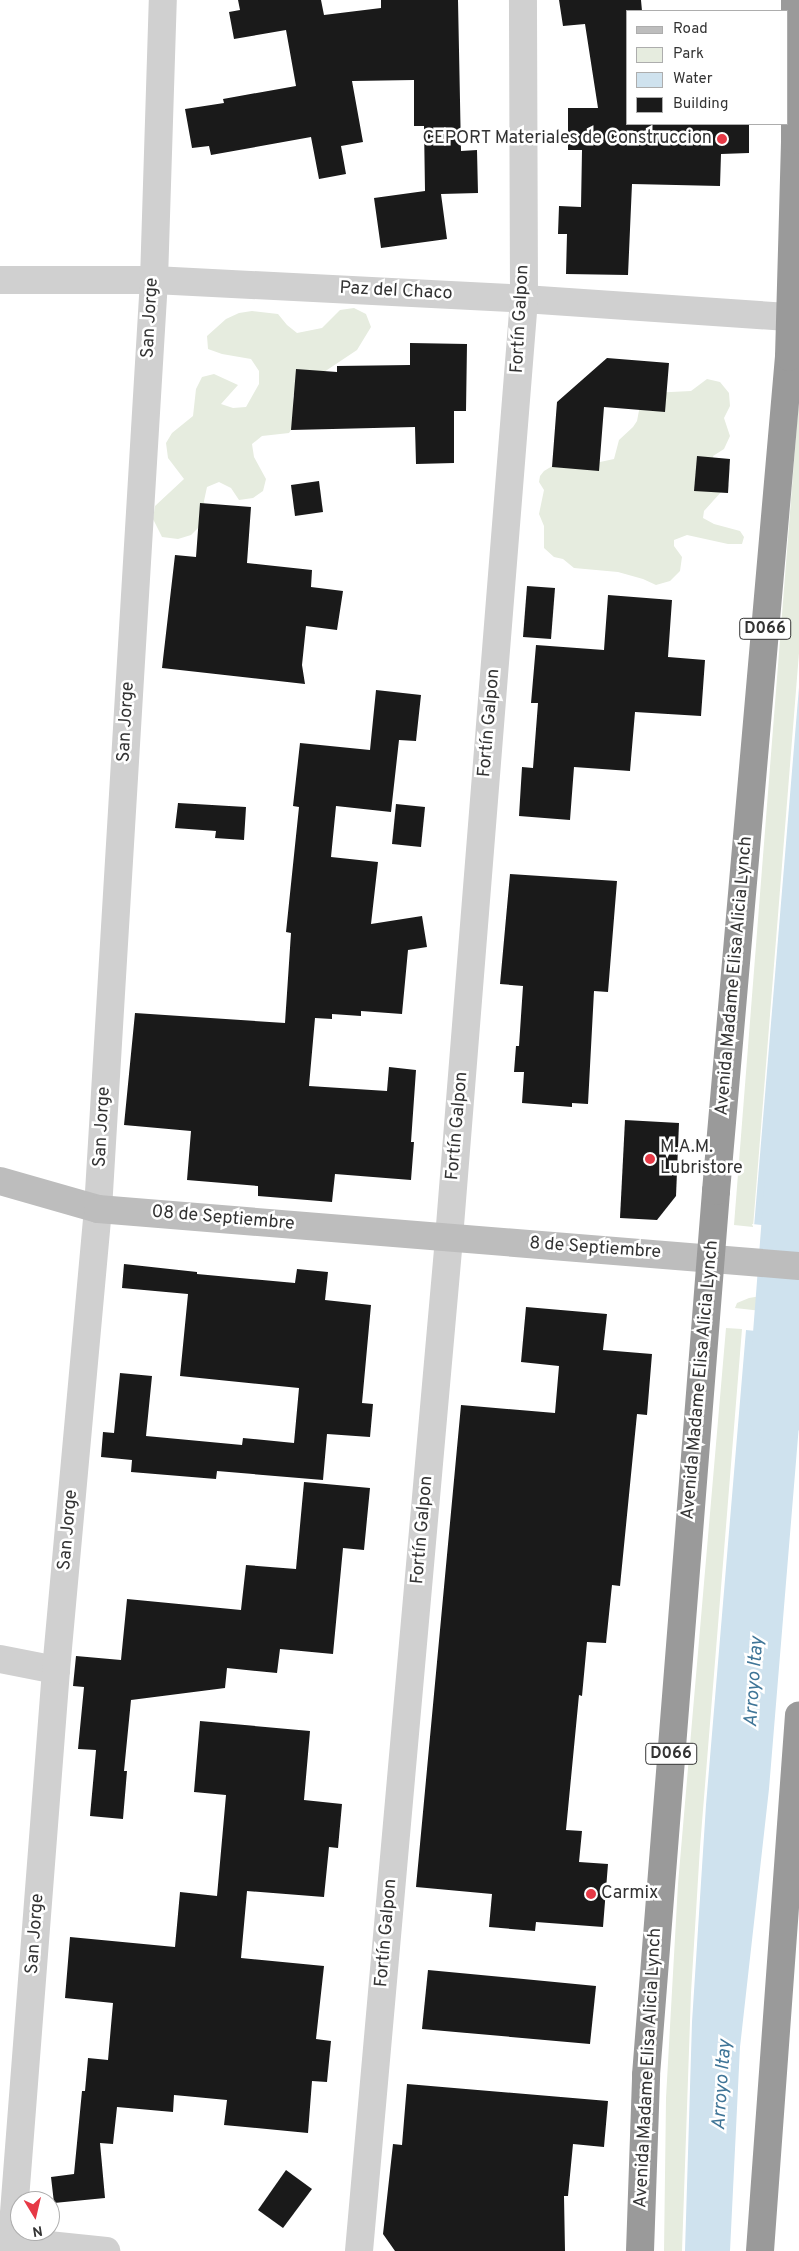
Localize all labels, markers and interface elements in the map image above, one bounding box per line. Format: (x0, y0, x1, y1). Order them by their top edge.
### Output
legend (626, 10, 789, 125)
text: Road (673, 20, 708, 39)
text: Park (673, 45, 704, 64)
text: Water (673, 70, 712, 89)
text: Building (673, 95, 728, 114)
place label: CEPORT Materiales de Construccion (422, 128, 712, 150)
marker: CEPORT Materiales de Construccion (716, 133, 728, 145)
street label: Fortín Galpon (507, 264, 535, 374)
street label: San Jorge (138, 277, 164, 359)
street label: Paz del Chaco (339, 278, 453, 306)
road number: D066 (739, 616, 791, 642)
street label: Fortín Galpon (475, 668, 505, 778)
street label: San Jorge (114, 681, 140, 763)
street label: Avenida Madame Elisa Alicia Lynch (712, 835, 758, 1117)
street label: Fortín Galpon (443, 1071, 473, 1181)
street label: San Jorge (90, 1086, 116, 1168)
place label: M.A.M. Lubristore (660, 1138, 743, 1180)
marker: M.A.M. Lubristore (644, 1153, 656, 1165)
street label: 08 de Septiembre (151, 1202, 295, 1236)
street label: 8 de Septiembre (528, 1234, 662, 1264)
street label: Avenida Madame Elisa Alicia Lynch (678, 1239, 724, 1521)
street label: Fortín Galpon (408, 1475, 438, 1585)
street label: San Jorge (55, 1489, 83, 1571)
water label: Arroyo Itay (740, 1636, 770, 1728)
road number: D066 (645, 1740, 697, 1768)
street label: Fortín Galpon (372, 1878, 402, 1988)
place label: Carmix (601, 1883, 658, 1905)
marker: Carmix (585, 1888, 597, 1900)
street label: San Jorge (22, 1893, 50, 1975)
street label: Avenida Madame Elisa Alicia Lynch (631, 1927, 667, 2209)
water label: Arroyo Itay (708, 2039, 738, 2131)
north arrow (10, 2191, 60, 2241)
text: N (31, 2221, 44, 2240)

